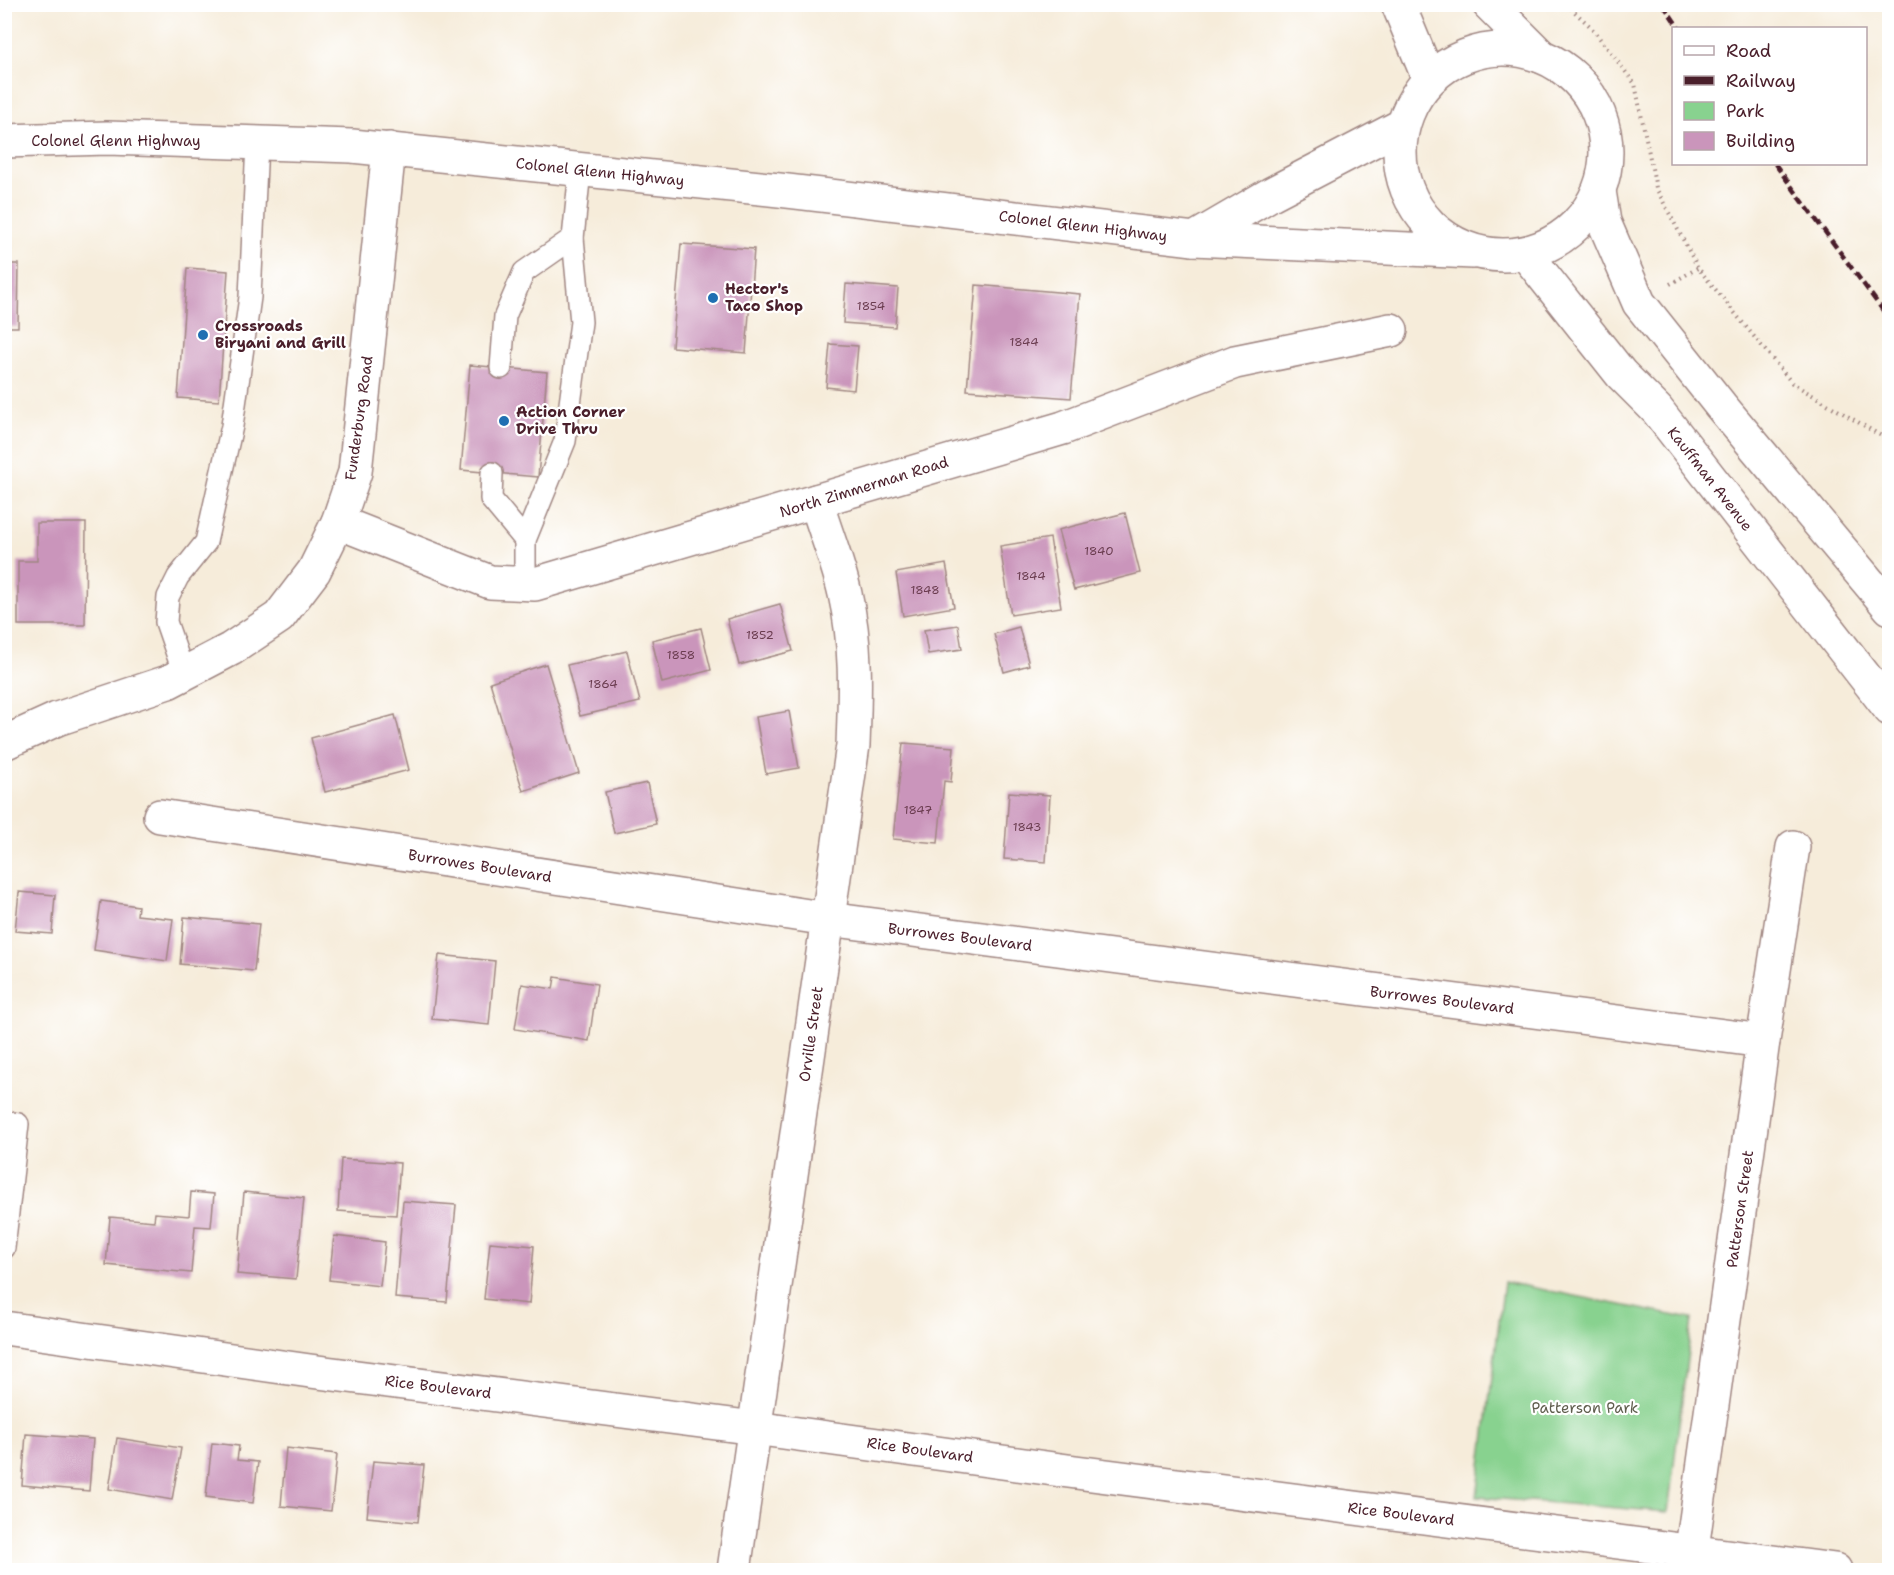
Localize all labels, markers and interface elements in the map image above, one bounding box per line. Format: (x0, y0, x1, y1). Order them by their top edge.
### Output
legend (1672, 27, 1867, 165)
text: Road (1726, 39, 1771, 63)
text: Railway (1726, 69, 1796, 93)
text: Park (1726, 99, 1765, 123)
text: Building (1726, 129, 1795, 153)
street label: Colonel Glenn Highway (31, 131, 201, 151)
street label: Colonel Glenn Highway (515, 153, 685, 191)
street label: Colonel Glenn Highway (998, 206, 1168, 246)
place label: Hector's Taco Shop (725, 279, 803, 316)
marker: Hector's Taco Shop (706, 291, 720, 305)
house number: 1854 (857, 298, 885, 314)
place label: Crossroads Biryani and Grill (215, 316, 346, 353)
marker: Crossroads Biryani and Grill (196, 328, 210, 342)
house number: 1844 (1009, 334, 1039, 350)
street label: Funderburg Road (340, 354, 378, 482)
place label: Action Corner Drive Thru (516, 402, 625, 439)
marker: Action Corner Drive Thru (497, 414, 511, 428)
street label: Kauffman Avenue (1663, 423, 1757, 535)
street label: North Zimmerman Road (777, 452, 951, 522)
house number: 1840 (1084, 543, 1114, 559)
house number: 1844 (1016, 568, 1046, 584)
house number: 1848 (910, 582, 940, 598)
house number: 1852 (746, 627, 774, 643)
house number: 1858 (667, 647, 695, 663)
house number: 1864 (588, 676, 618, 692)
house number: 1847 (904, 802, 932, 818)
house number: 1843 (1013, 819, 1041, 835)
street label: Burrowes Boulevard (407, 845, 554, 887)
street label: Burrowes Boulevard (887, 918, 1034, 956)
street label: Burrowes Boulevard (1369, 981, 1516, 1019)
street label: Orville Street (794, 985, 828, 1083)
street label: Patterson Street (1722, 1149, 1758, 1269)
street label: Rice Boulevard (384, 1371, 493, 1404)
park label: Patterson Park (1532, 1398, 1638, 1418)
street label: Rice Boulevard (865, 1433, 975, 1467)
street label: Rice Boulevard (1347, 1498, 1456, 1531)

